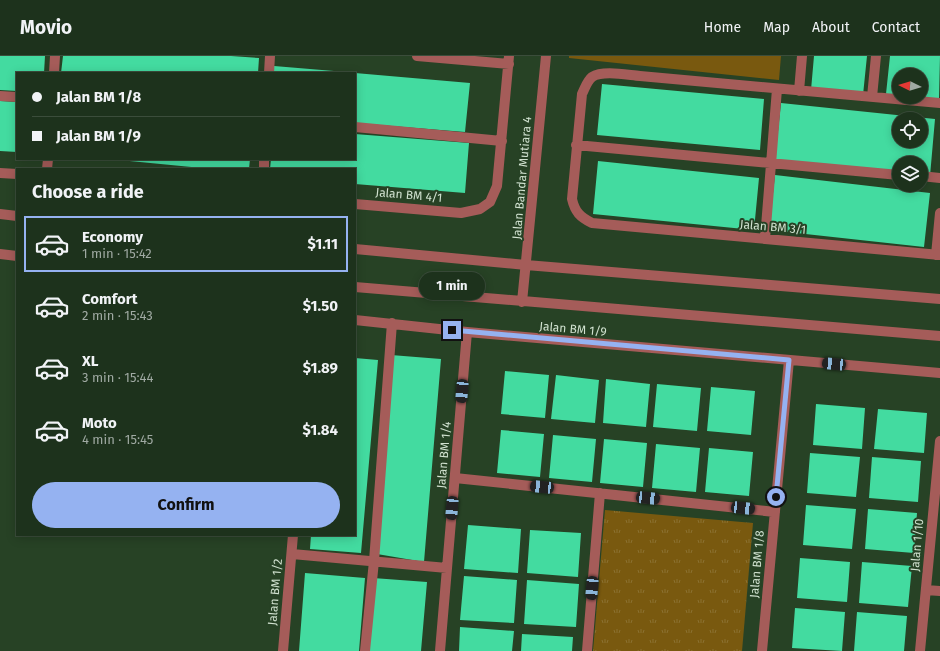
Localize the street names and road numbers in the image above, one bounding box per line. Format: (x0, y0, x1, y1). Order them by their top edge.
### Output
street label: Jalan Bandar Mutiara 4 (510, 115, 534, 240)
street label: Jalan BM 4/1 (375, 185, 443, 205)
street label: Jalan BM 3/1 (739, 217, 807, 237)
street label: Jalan BM 1/9 (539, 319, 607, 339)
street label: Jalan BM 1/4 (434, 420, 454, 489)
street label: Jalan 1/10 (908, 518, 926, 572)
street label: Jalan BM 1/8 (747, 529, 767, 598)
street label: Jalan BM 1/2 (265, 558, 285, 626)

